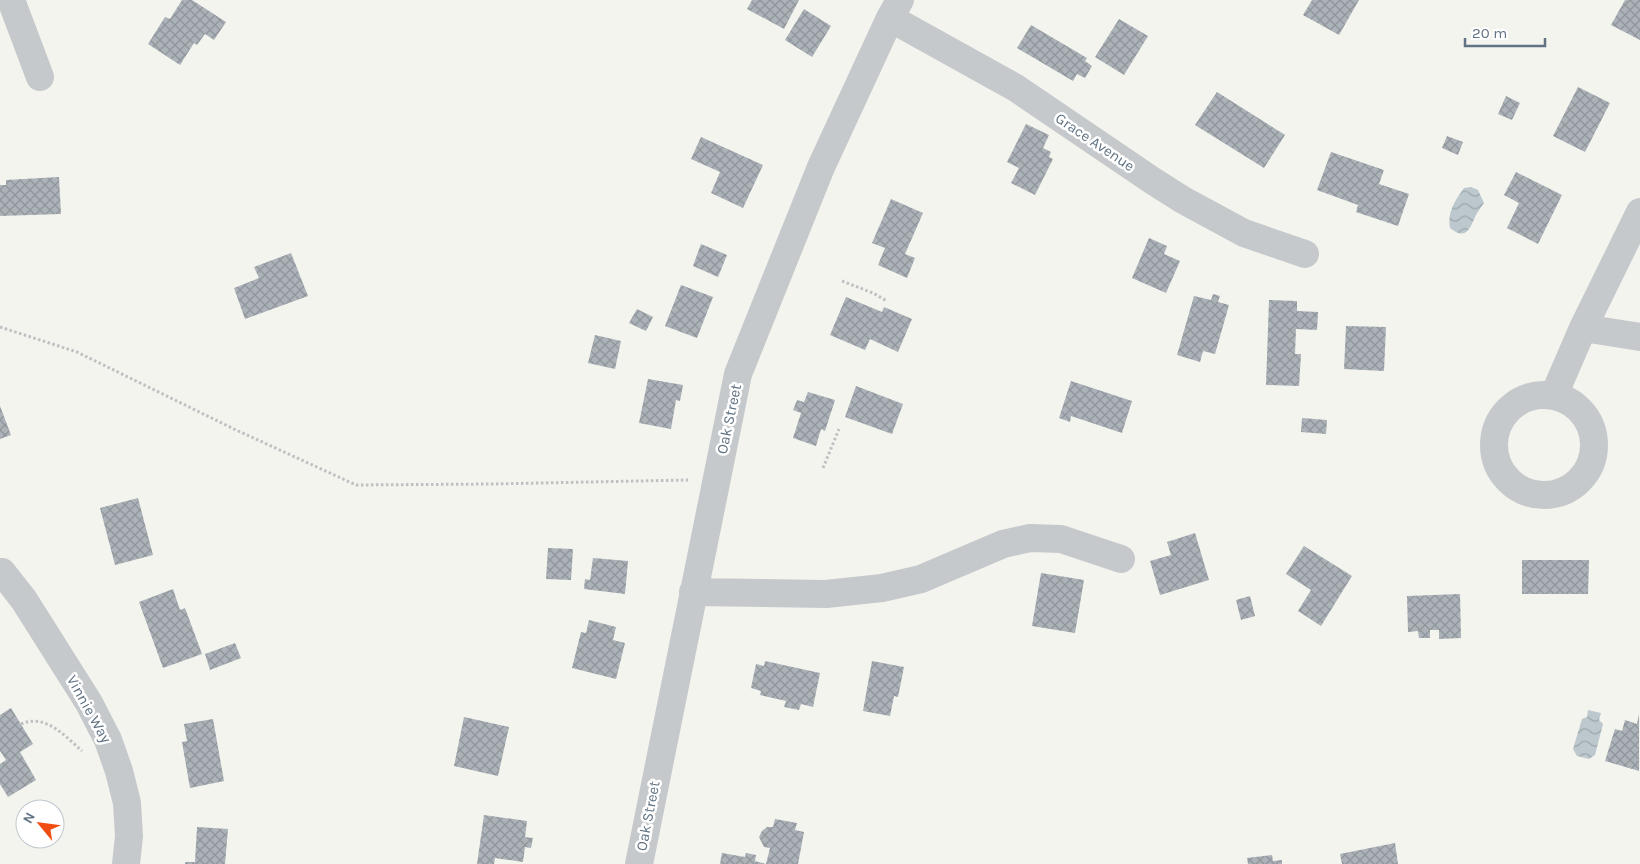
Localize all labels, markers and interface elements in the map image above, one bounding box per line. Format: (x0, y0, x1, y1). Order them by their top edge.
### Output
scale bar (1465, 15, 1545, 47)
text: 20 m (1472, 24, 1507, 42)
street label: Grace Avenue (1052, 109, 1138, 175)
street label: Oak Street (713, 382, 745, 456)
street label: Vinnie Way (63, 672, 115, 746)
street label: Oak Street (632, 779, 664, 853)
north arrow (15, 799, 65, 849)
text: N (19, 809, 39, 826)

